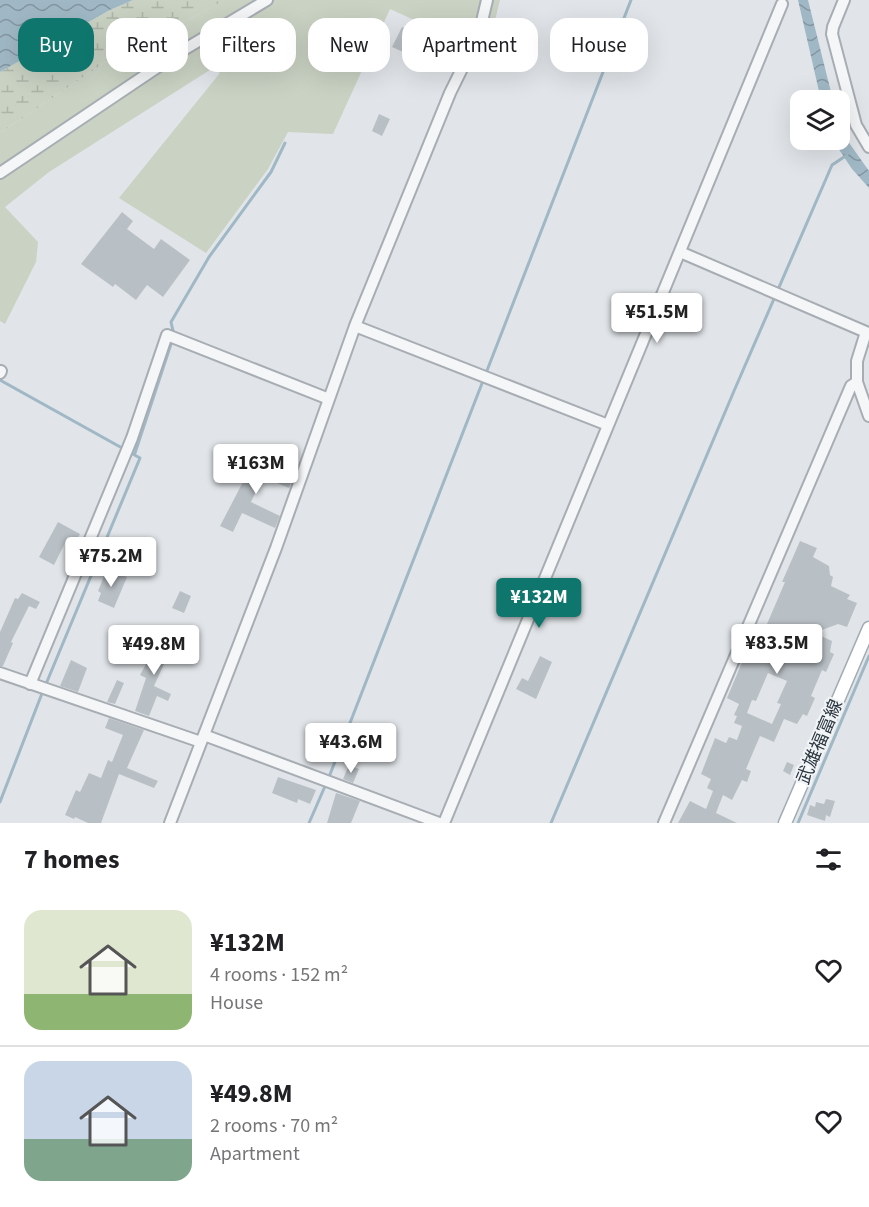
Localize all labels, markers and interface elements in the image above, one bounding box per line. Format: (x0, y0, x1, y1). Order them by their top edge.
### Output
chip: Buy (18, 18, 94, 72)
chip: Rent (106, 18, 188, 72)
chip: Filters (200, 18, 296, 72)
chip: New (308, 18, 390, 72)
chip: Apartment (402, 18, 538, 72)
chip: House (550, 18, 648, 72)
map controls (790, 90, 850, 150)
button: layers (790, 90, 850, 150)
pin: ¥51.5M (608, 293, 706, 344)
text: ¥51.5M (625, 298, 689, 326)
pin: ¥163M (214, 444, 298, 495)
text: ¥163M (227, 449, 285, 477)
pin: ¥75.2M (62, 537, 160, 588)
text: ¥75.2M (79, 542, 143, 570)
pin: ¥132M (497, 578, 581, 629)
text: ¥132M (510, 583, 568, 611)
pin: ¥83.5M (728, 624, 826, 675)
pin: ¥49.8M (105, 625, 203, 676)
text: ¥83.5M (745, 629, 809, 657)
text: ¥49.8M (122, 630, 186, 658)
street label: 武雄福富線 (791, 696, 849, 788)
pin: ¥43.6M (302, 723, 400, 774)
text: ¥43.6M (319, 728, 383, 756)
text: 7 homes (24, 841, 119, 878)
icon: filters (812, 843, 845, 876)
text: ¥132M (210, 924, 285, 961)
icon: home (72, 934, 144, 1006)
icon: heart (812, 954, 845, 987)
text: 4 rooms · 152 m² (210, 961, 348, 989)
text: House (210, 989, 263, 1017)
text: ¥49.8M (210, 1075, 293, 1112)
icon: home (72, 1085, 144, 1157)
icon: heart (812, 1105, 845, 1138)
text: 2 rooms · 70 m² (210, 1112, 338, 1140)
text: Apartment (210, 1140, 300, 1168)

